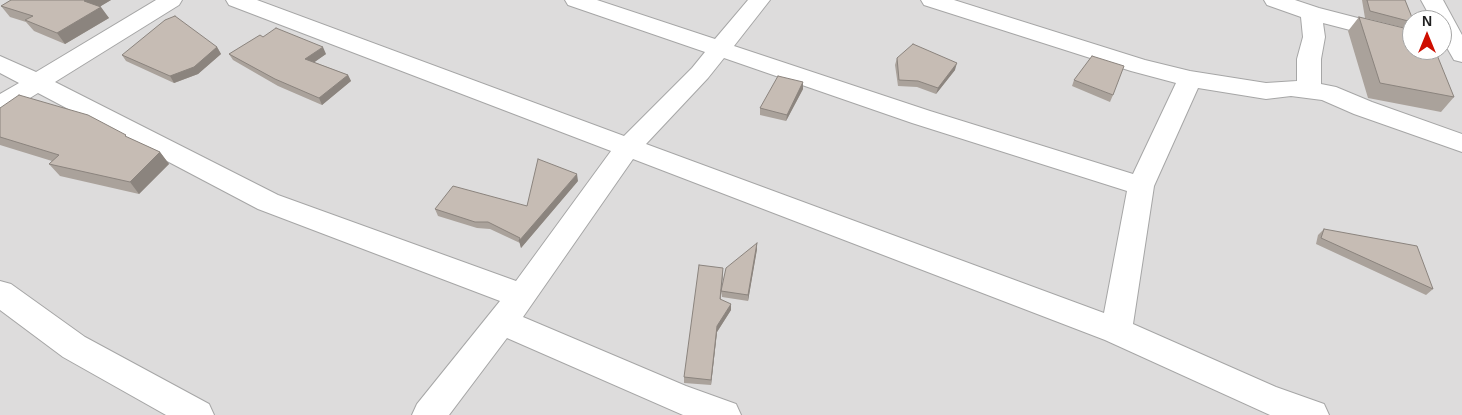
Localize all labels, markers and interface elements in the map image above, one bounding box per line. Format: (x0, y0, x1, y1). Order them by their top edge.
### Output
north arrow (1402, 10, 1452, 60)
text: N (1422, 13, 1432, 29)

